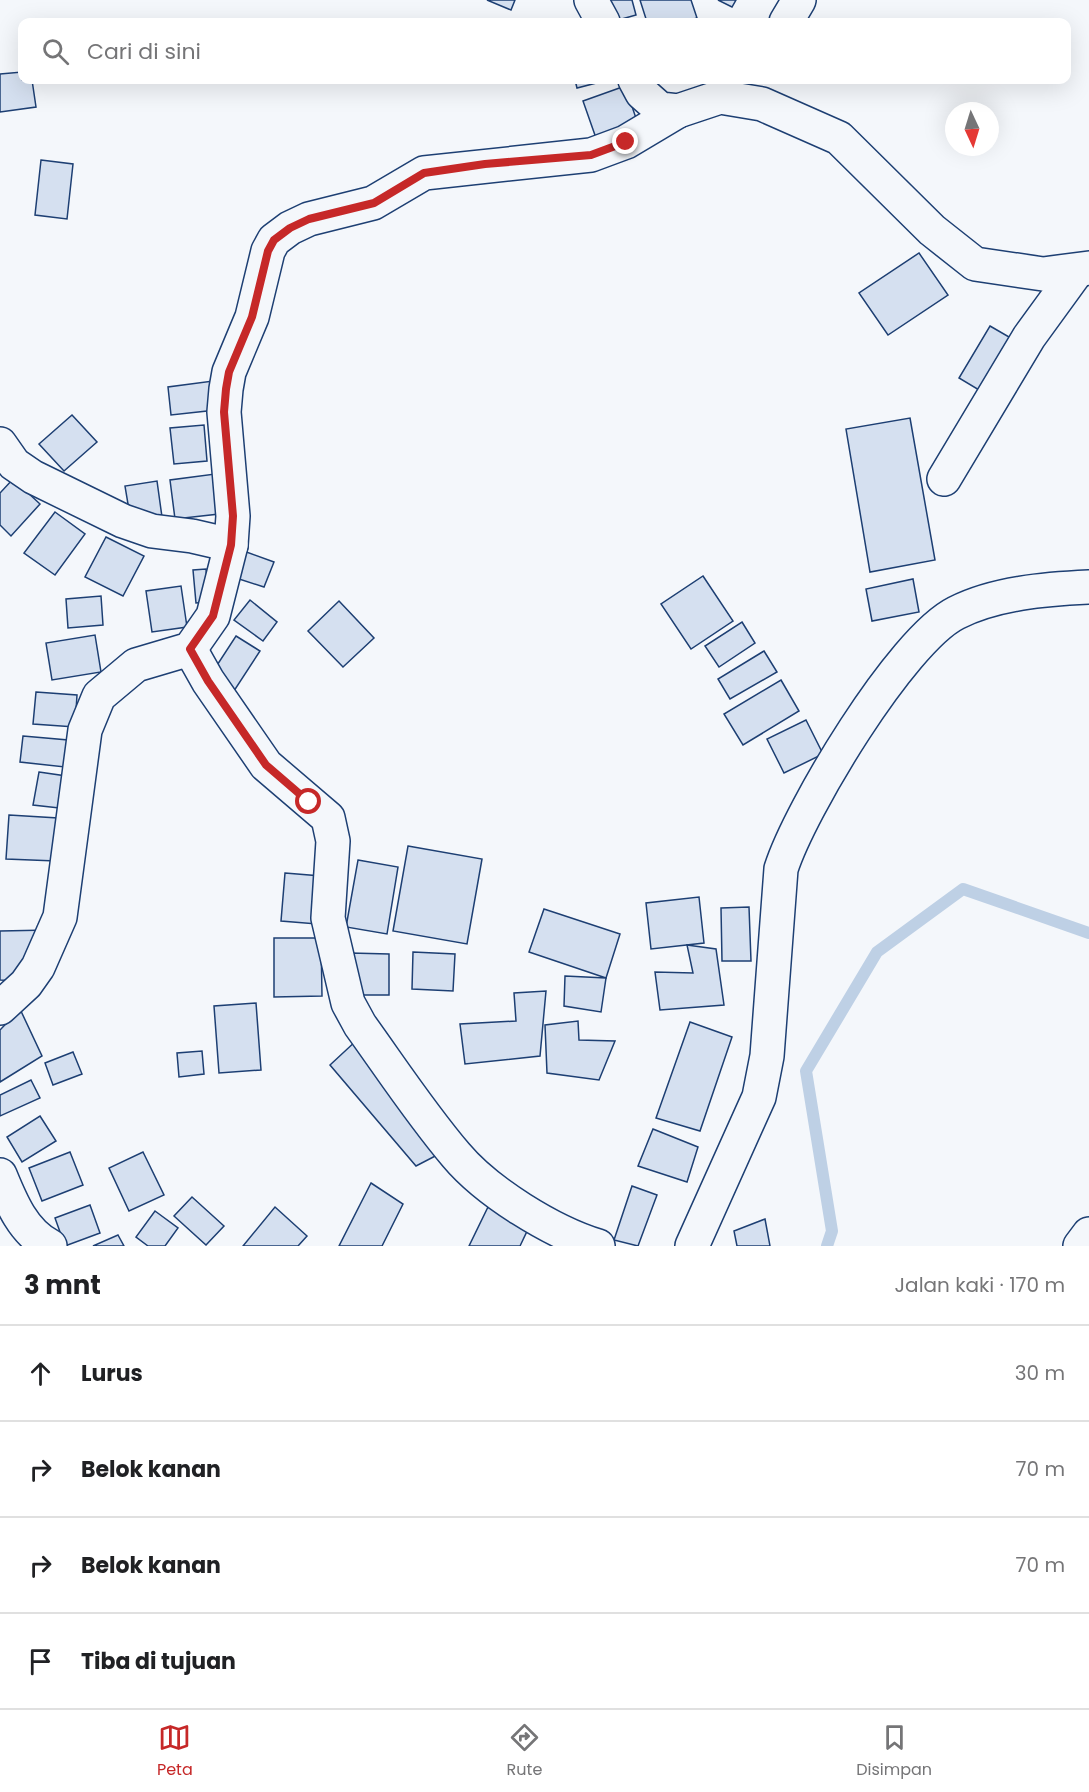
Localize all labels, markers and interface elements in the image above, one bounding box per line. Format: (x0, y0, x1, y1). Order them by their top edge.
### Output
search box (18, 18, 1071, 84)
icon: search (39, 35, 72, 68)
text: Cari di sini (87, 36, 201, 67)
north arrow (945, 102, 999, 156)
route end (612, 128, 638, 154)
route start (295, 788, 321, 814)
text: 3 mnt (24, 1267, 101, 1303)
text: Jalan kaki · 170 m (895, 1271, 1065, 1299)
icon: ahead (24, 1357, 57, 1390)
text: Lurus (81, 1358, 143, 1389)
text: 30 m (1015, 1359, 1065, 1387)
icon: right (24, 1453, 57, 1486)
text: Belok kanan (81, 1454, 221, 1485)
text: 70 m (1016, 1455, 1065, 1483)
icon: right (24, 1549, 57, 1582)
text: Belok kanan (81, 1550, 221, 1581)
text: 70 m (1016, 1551, 1065, 1579)
icon: arrive (24, 1645, 57, 1678)
text: Tiba di tujuan (81, 1646, 236, 1677)
tab: Peta (157, 1721, 193, 1782)
tab: Rute (507, 1721, 542, 1782)
tab: Disimpan (856, 1721, 932, 1782)

